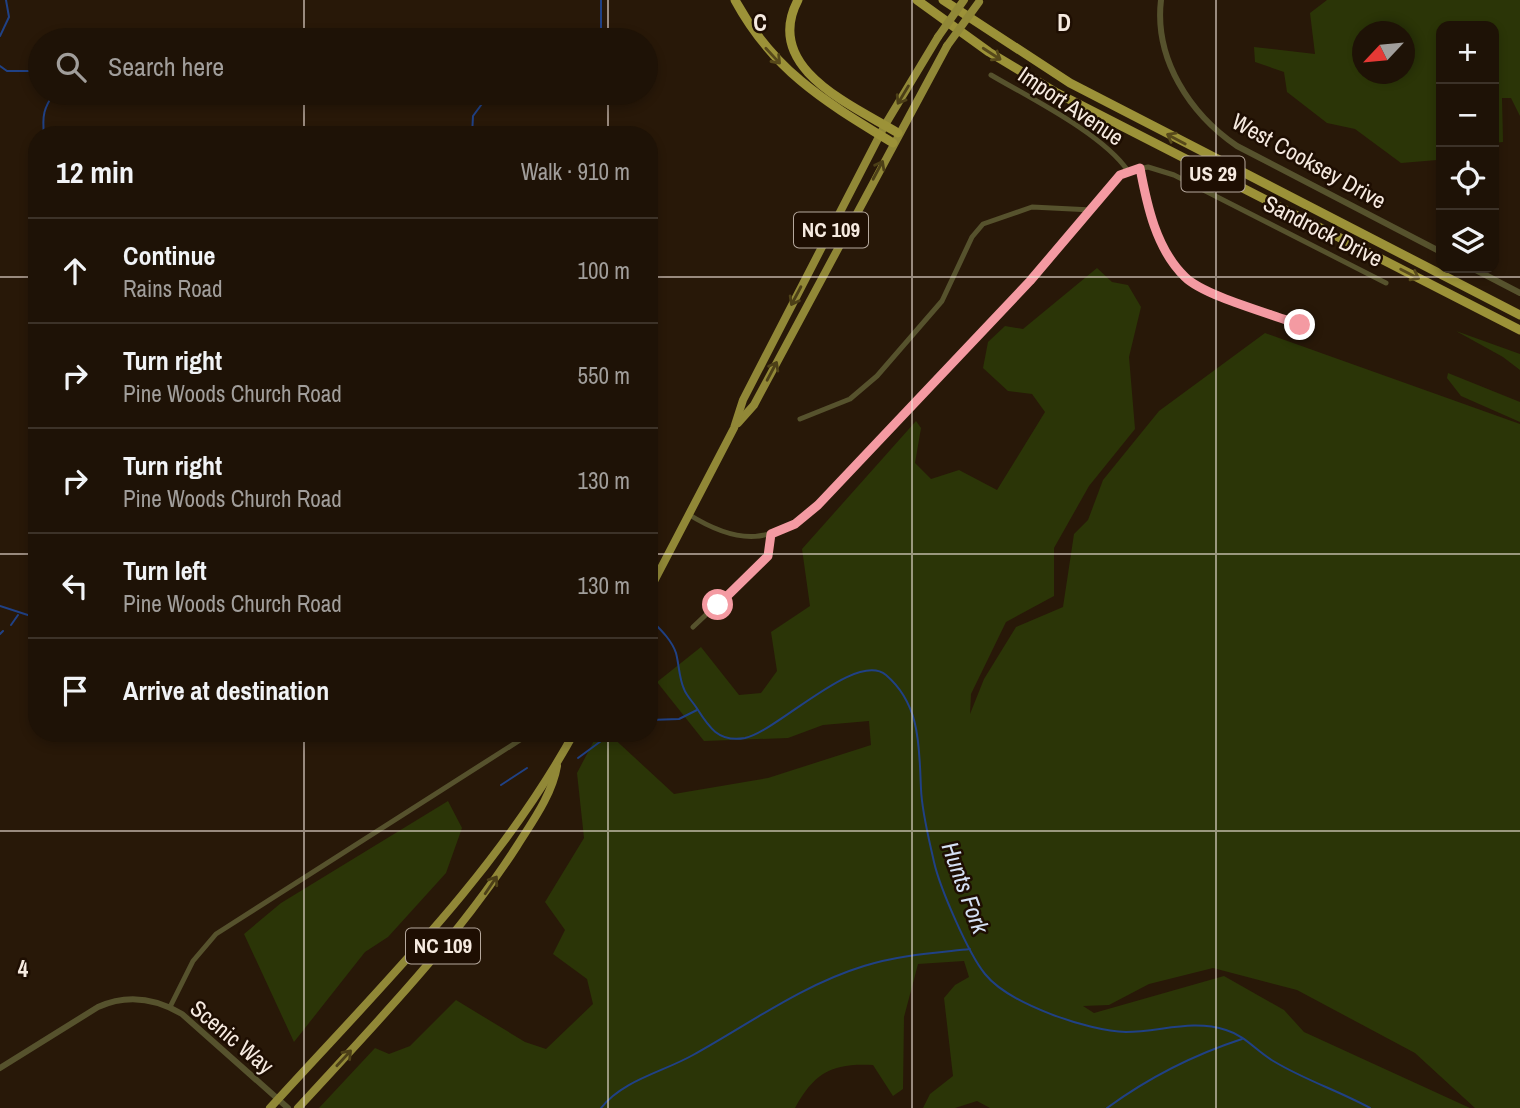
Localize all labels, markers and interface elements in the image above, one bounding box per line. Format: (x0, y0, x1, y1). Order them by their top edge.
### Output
text: C (753, 7, 767, 38)
text: D (1057, 7, 1071, 38)
north arrow (1352, 21, 1415, 84)
map controls (1436, 21, 1499, 273)
button: + (1436, 21, 1499, 84)
search box (28, 28, 658, 105)
one-way arrow (982, 46, 1001, 61)
one-way arrow (765, 47, 781, 65)
icon: search (52, 48, 90, 86)
text: Search here (108, 49, 224, 84)
street label: Import Avenue (1012, 59, 1130, 152)
button: − (1436, 84, 1499, 147)
one-way arrow (895, 85, 909, 105)
street label: West Cooksey Drive (1227, 105, 1392, 216)
one-way arrow (1166, 132, 1187, 145)
button: locate (1436, 147, 1499, 210)
text: 12 min (56, 152, 134, 192)
text: Walk · 910 m (521, 156, 630, 187)
road number: US 29 (1182, 156, 1244, 192)
one-way arrow (872, 160, 886, 181)
street label: Sandrock Drive (1258, 187, 1388, 274)
button: layers (1436, 210, 1499, 273)
road number: NC 109 (794, 212, 868, 247)
text: Continue (123, 238, 215, 273)
icon: ahead (56, 252, 94, 290)
text: 100 m (578, 255, 630, 286)
one-way arrow (1399, 267, 1420, 281)
text: Rains Road (123, 273, 223, 304)
one-way arrow (789, 285, 802, 306)
route end (1284, 309, 1315, 340)
text: Turn right (123, 343, 222, 378)
icon: right (56, 357, 94, 395)
text: 550 m (578, 360, 630, 391)
one-way arrow (765, 361, 779, 382)
text: Pine Woods Church Road (123, 378, 342, 409)
text: Turn right (123, 448, 222, 483)
icon: right (56, 462, 94, 500)
text: 130 m (578, 465, 630, 496)
text: Pine Woods Church Road (123, 483, 342, 514)
text: Turn left (123, 553, 207, 588)
icon: left (56, 567, 94, 605)
text: 130 m (578, 570, 630, 601)
text: Pine Woods Church Road (123, 588, 342, 619)
route start (702, 589, 733, 620)
icon: arrive (56, 672, 94, 710)
text: Arrive at destination (123, 673, 329, 708)
water label: Hunts Fork (935, 837, 998, 939)
one-way arrow (484, 876, 498, 895)
road number: NC 109 (406, 928, 480, 964)
text: 4 (18, 953, 29, 984)
street label: Scenic Way (184, 993, 281, 1081)
one-way arrow (335, 1050, 352, 1067)

